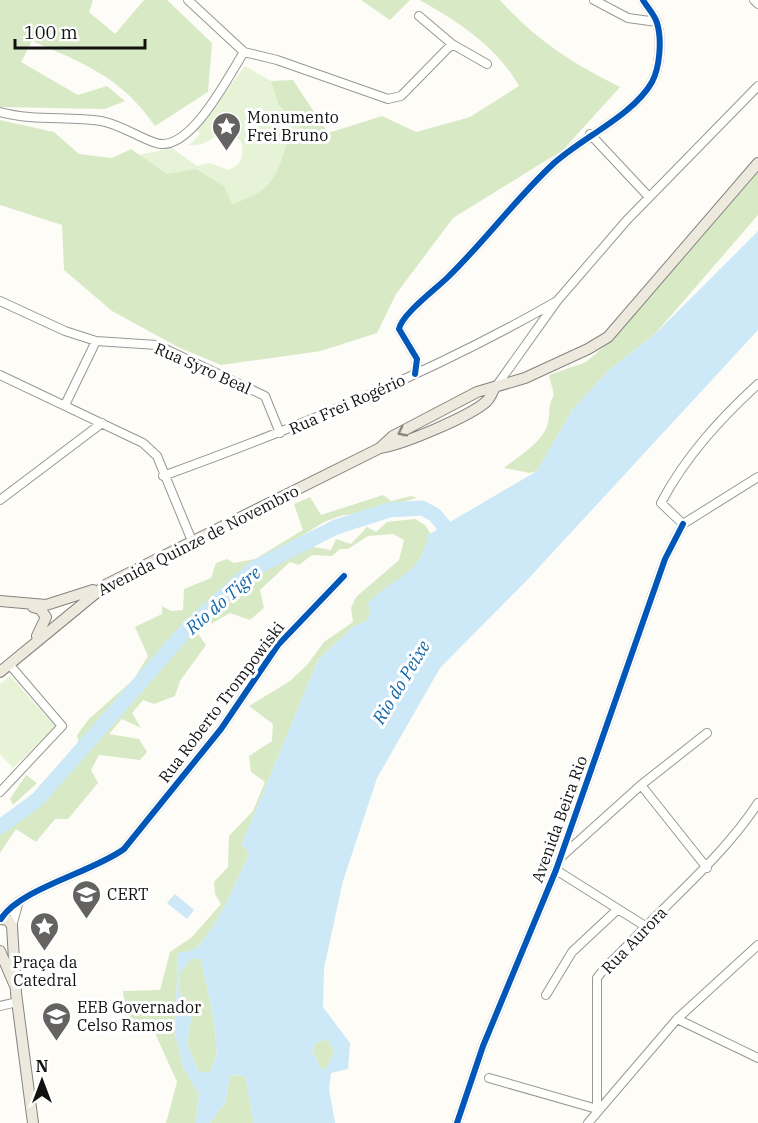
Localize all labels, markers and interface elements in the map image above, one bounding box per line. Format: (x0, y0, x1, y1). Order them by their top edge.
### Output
scale bar (15, 12, 146, 50)
text: 100 m (24, 21, 78, 44)
place label: Monumento Frei Bruno (247, 107, 339, 145)
place icon: Monumento Frei Bruno (210, 110, 242, 152)
street label: Rua Syro Beal (152, 338, 255, 398)
street label: Rua Frei Rogério (286, 369, 408, 439)
one-way arrow (397, 424, 408, 436)
street label: Avenida Quinze de Novembro (94, 480, 302, 600)
water label: Rio do Tigre (180, 561, 265, 640)
street label: Rua Roberto Trompowiski (154, 617, 288, 787)
water label: Rio do Peixe (367, 636, 435, 729)
street label: Avenida Beira Rio (527, 753, 591, 885)
school or university icon: CERT (70, 878, 102, 920)
place label: CERT (107, 884, 148, 904)
street label: Rua Aurora (597, 902, 671, 978)
place icon: Praça da Catedral (29, 910, 61, 952)
place label: Praça da Catedral (13, 952, 78, 990)
place label: EEB Governador Celso Ramos (77, 997, 201, 1035)
school or university icon: EEB Governador Celso Ramos (40, 1000, 72, 1042)
north arrow (12, 1051, 72, 1111)
text: N (36, 1056, 48, 1076)

